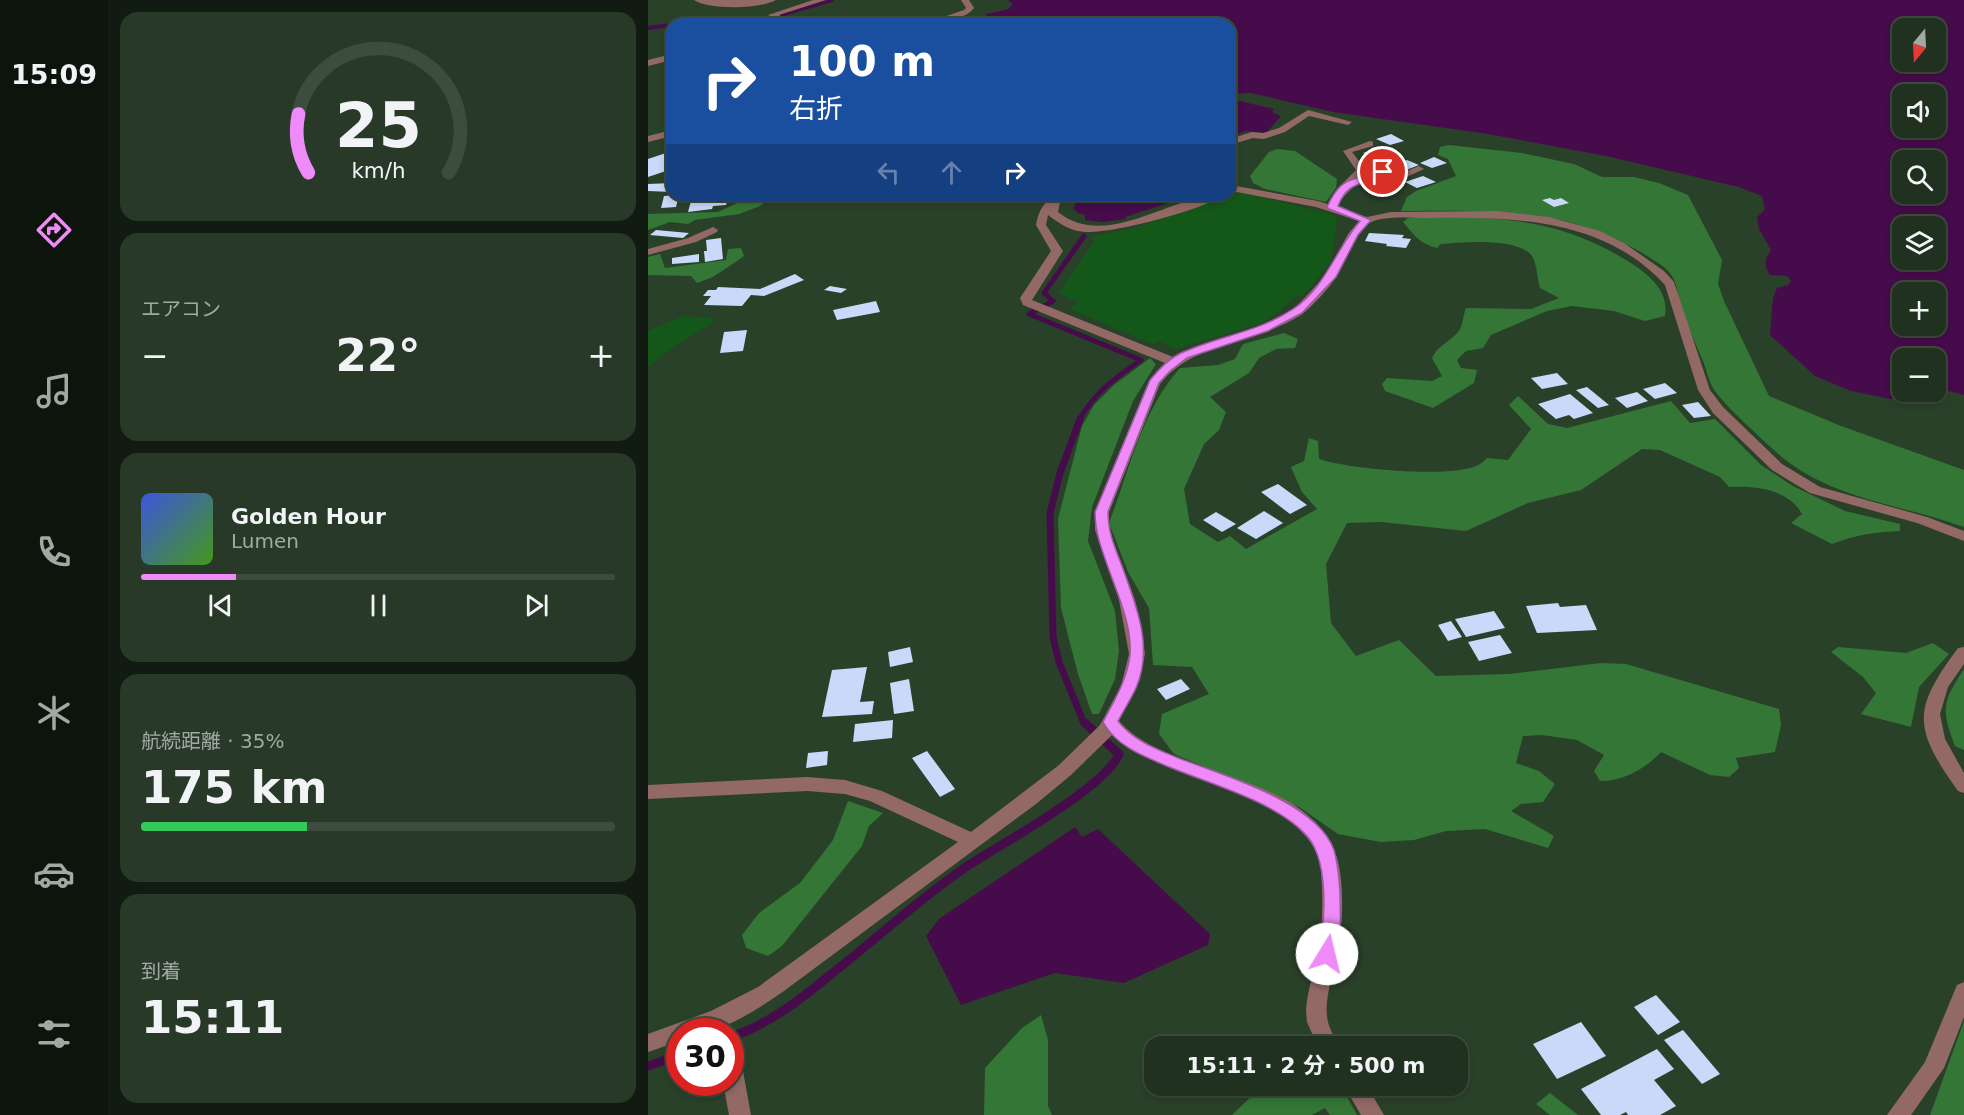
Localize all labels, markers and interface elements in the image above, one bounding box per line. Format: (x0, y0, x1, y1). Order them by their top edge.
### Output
north arrow (1892, 18, 1946, 72)
map controls (1892, 18, 1946, 402)
text: 100 m (789, 37, 935, 86)
icon: right (690, 42, 768, 120)
text: 15:09 (11, 59, 97, 90)
button: sound (1892, 84, 1946, 138)
text: 25 (335, 89, 421, 162)
text: 右折 (789, 93, 843, 124)
pin (1357, 146, 1408, 197)
button: search (1892, 150, 1946, 204)
icon: arrive (1366, 155, 1399, 188)
icon: left (872, 156, 905, 189)
icon: ahead (935, 156, 968, 189)
icon: right (998, 156, 1031, 189)
text: km/h (351, 159, 405, 184)
icon: directions (33, 209, 75, 251)
button: layers (1892, 216, 1946, 270)
button: + (1892, 282, 1946, 336)
text: エアコン (141, 297, 221, 321)
text: 22° (335, 329, 421, 382)
text: − (141, 336, 169, 375)
text: + (587, 336, 615, 375)
button: − (1892, 348, 1946, 402)
icon: music (33, 370, 75, 412)
text: Golden Hour (231, 504, 386, 529)
text: Lumen (231, 529, 299, 553)
icon: phone (33, 531, 75, 573)
icon: previous (204, 589, 237, 622)
icon: pause (362, 589, 395, 622)
icon: next (520, 589, 553, 622)
icon: climate (33, 692, 75, 734)
text: 航続距離 · 35% (141, 729, 285, 753)
text: 175 km (141, 761, 327, 814)
icon: car (33, 853, 75, 895)
position arrow (1295, 922, 1359, 986)
text: 到着 (141, 959, 181, 983)
text: 15:11 (141, 991, 284, 1044)
icon: filters (33, 1013, 75, 1055)
speed limit sign: 30 (666, 1018, 744, 1096)
text: 15:11 · 2 分 · 500 m (1187, 1053, 1425, 1078)

